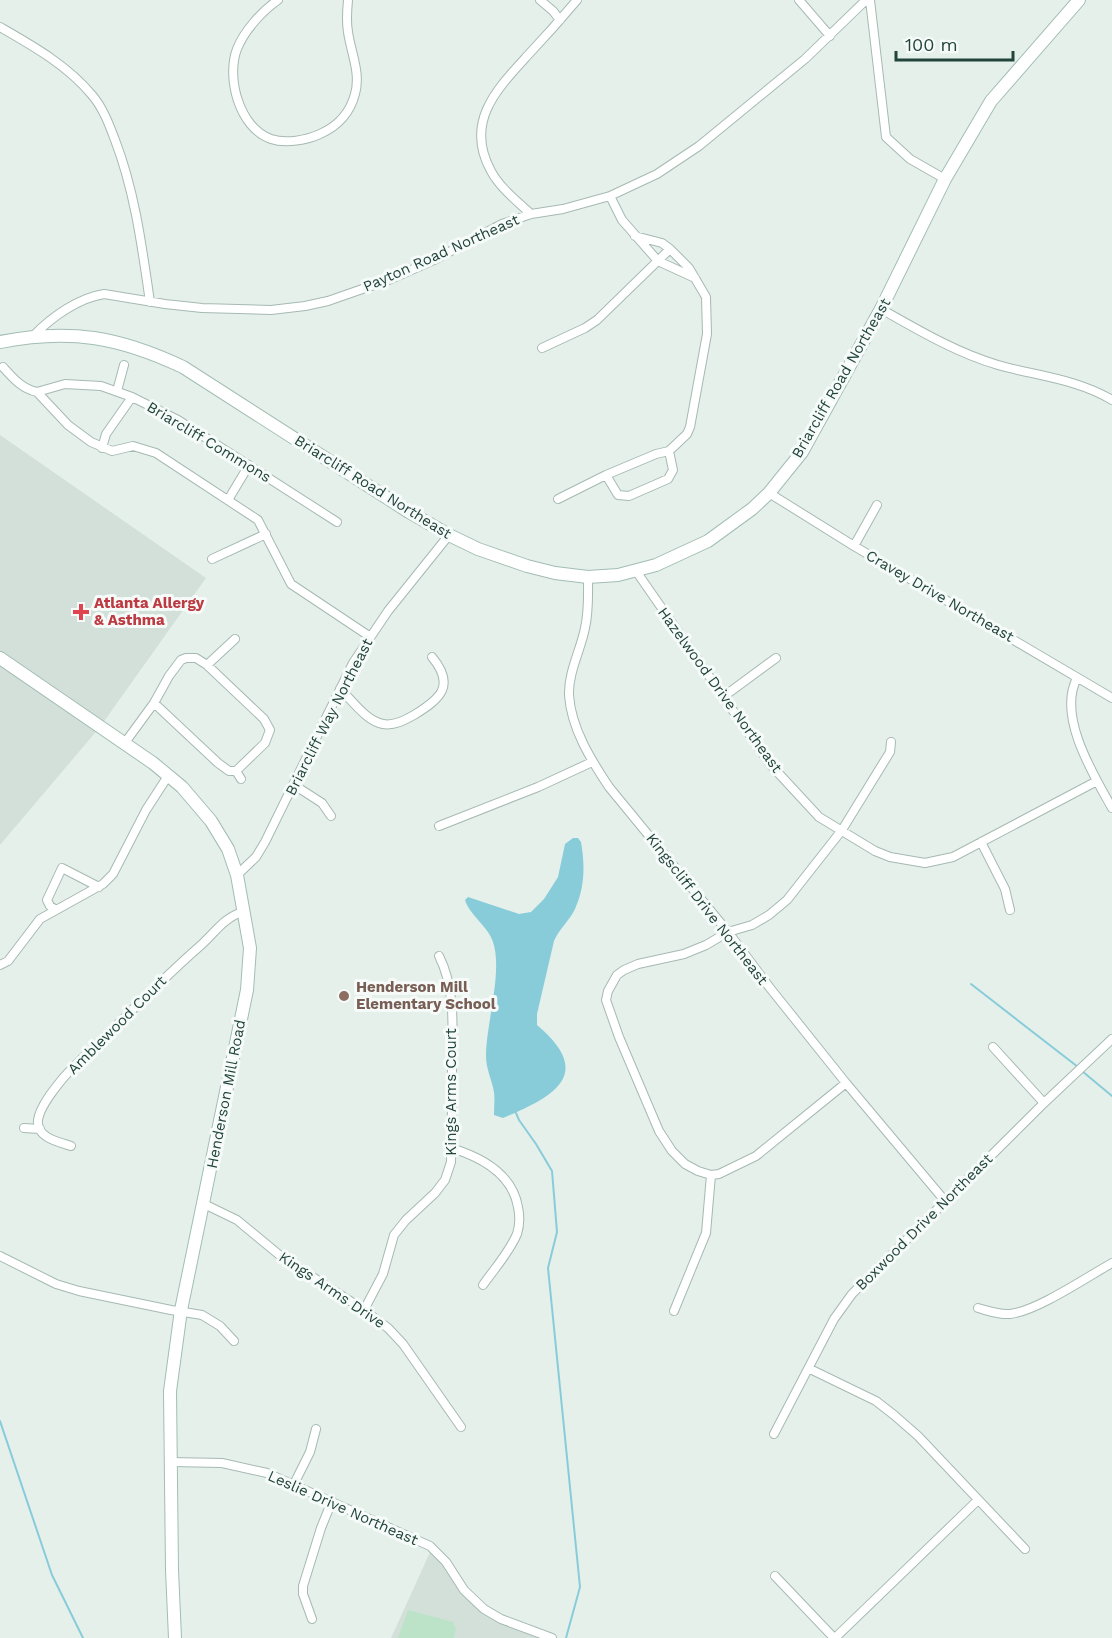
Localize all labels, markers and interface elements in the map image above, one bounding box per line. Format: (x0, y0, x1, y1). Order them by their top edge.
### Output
scale bar (896, 24, 1013, 62)
text: 100 m (905, 34, 958, 55)
street label: Payton Road Northeast (360, 210, 522, 296)
street label: Briarcliff Road Northeast (788, 294, 895, 461)
street label: Briarcliff Commons (144, 398, 274, 486)
street label: Briarcliff Road Northeast (291, 431, 455, 543)
street label: Cravey Drive Northeast (863, 546, 1018, 646)
place label: Atlanta Allergy & Asthma (94, 594, 205, 629)
marker: Atlanta Allergy & Asthma (72, 603, 90, 621)
street label: Hazelwood Drive Northeast (654, 604, 786, 777)
street label: Briarcliff Way Northeast (281, 635, 377, 799)
street label: Kingscliff Drive Northeast (642, 830, 772, 989)
street label: Amblewood Court (64, 971, 171, 1078)
place label: Henderson Mill Elementary School (356, 978, 496, 1013)
marker: Henderson Mill Elementary School (337, 989, 351, 1003)
street label: Henderson Mill Road (203, 1018, 249, 1170)
street label: Kings Arms Court (442, 1028, 460, 1156)
street label: Boxwood Drive Northeast (852, 1149, 997, 1294)
street label: Kings Arms Drive (276, 1248, 388, 1332)
street label: Leslie Drive Northeast (265, 1467, 422, 1550)

